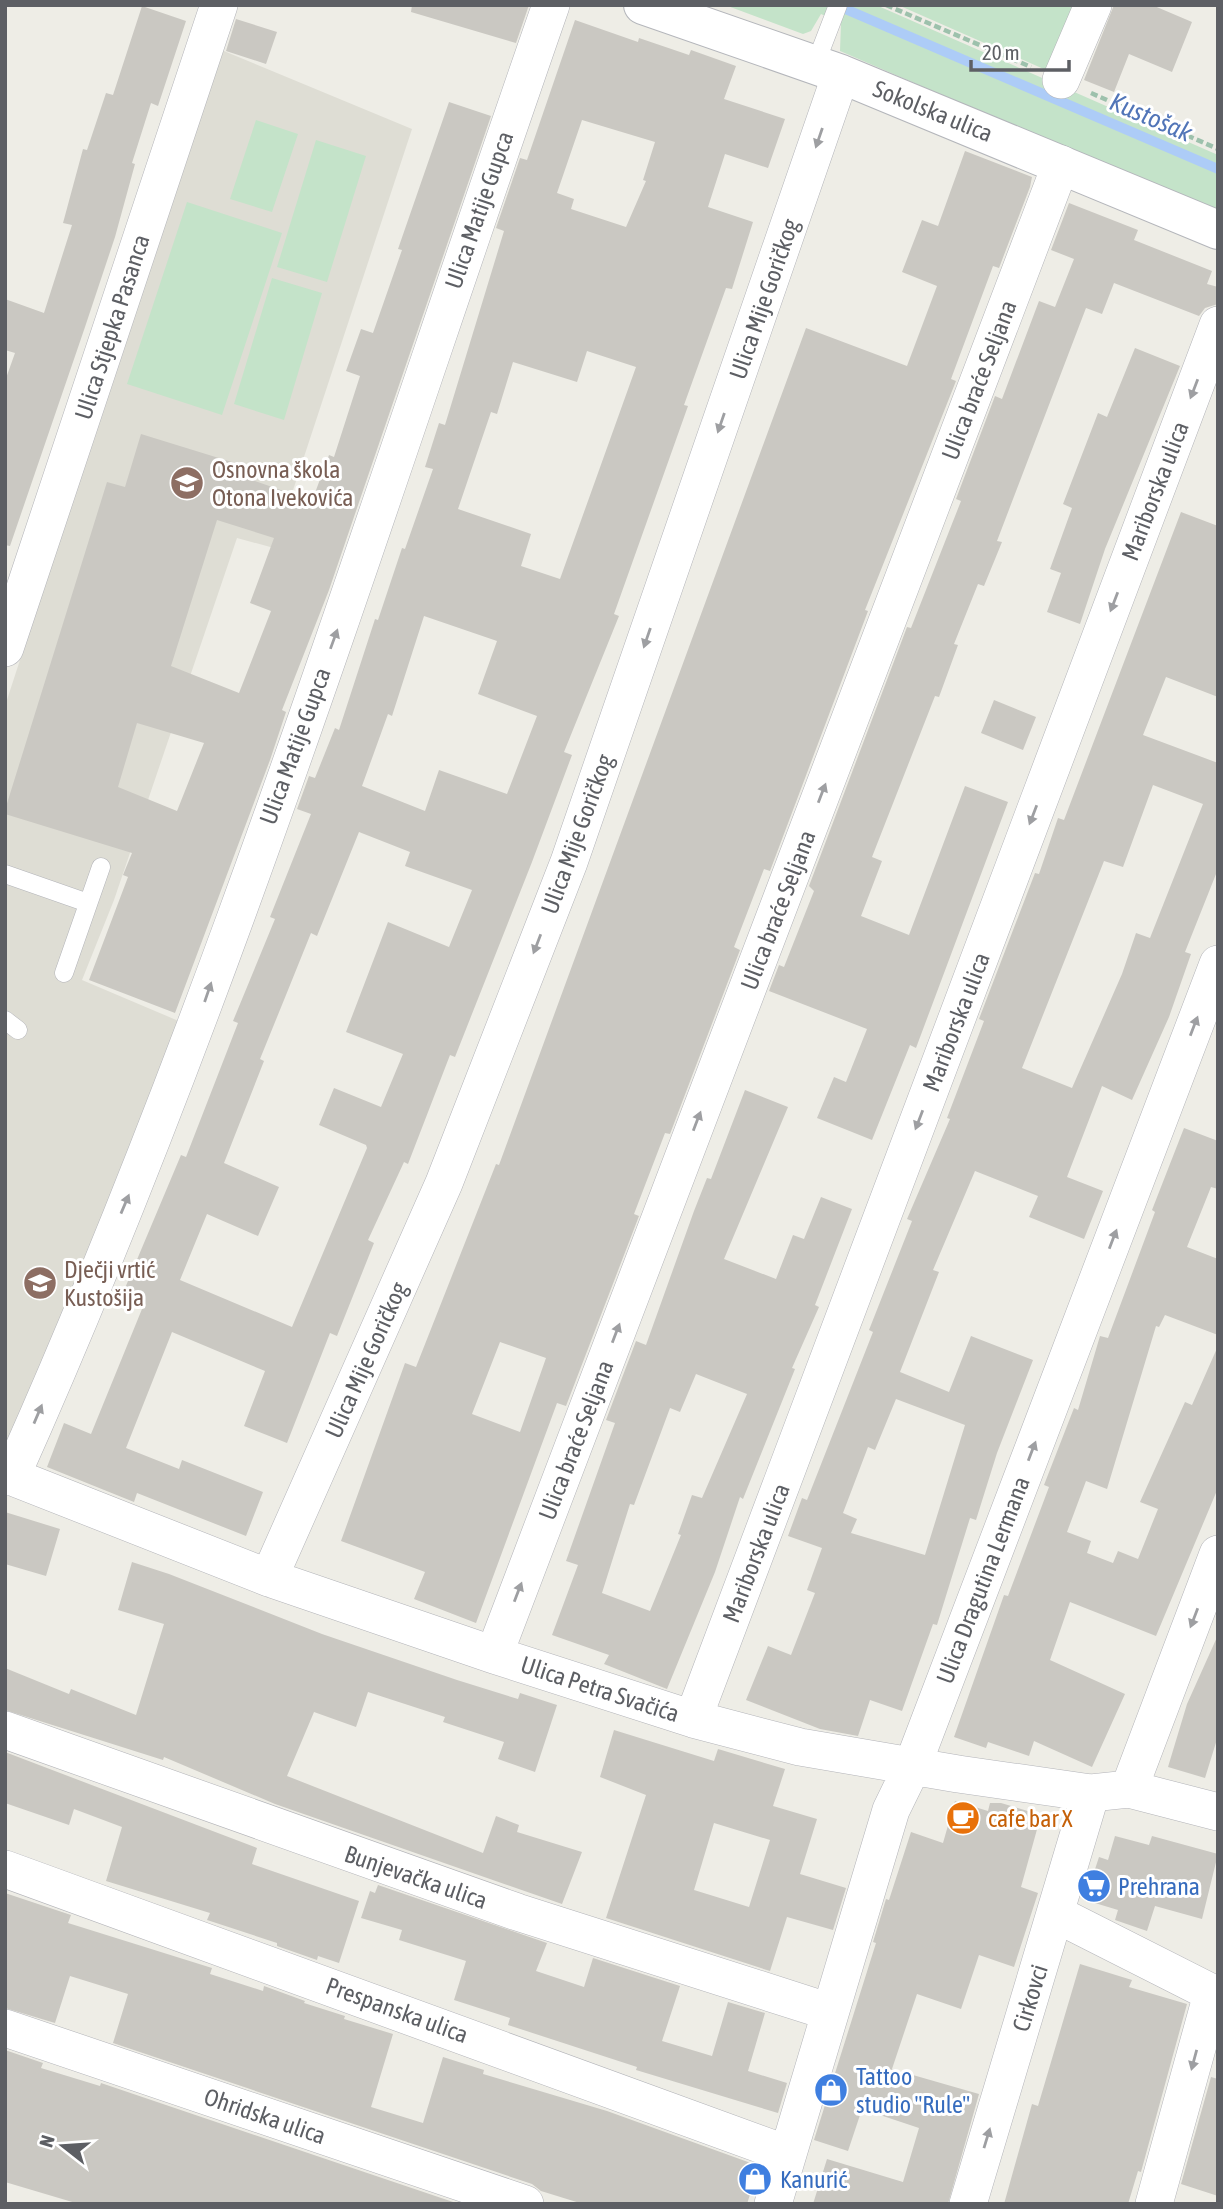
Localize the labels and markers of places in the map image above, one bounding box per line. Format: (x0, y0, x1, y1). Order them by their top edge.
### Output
place label: Osnovna škola Otona Ivekovića (212, 456, 353, 511)
school or university icon: Osnovna škola Otona Ivekovića (168, 464, 206, 502)
place label: Dječji vrtić Kustošija (64, 1256, 155, 1311)
school or university icon: Dječji vrtić Kustošija (21, 1264, 59, 1302)
cafe icon: cafe bar X (944, 1799, 982, 1837)
place label: cafe bar X (988, 1805, 1073, 1832)
supermarket icon: Prehrana (1075, 1867, 1113, 1905)
place label: Prehrana (1118, 1873, 1200, 1900)
place label: Tattoo studio "Rule" (856, 2063, 970, 2118)
shop icon: Tattoo studio "Rule" (812, 2071, 850, 2109)
shop icon: Kanurić (736, 2160, 774, 2198)
place label: Kanurić (780, 2166, 847, 2193)

